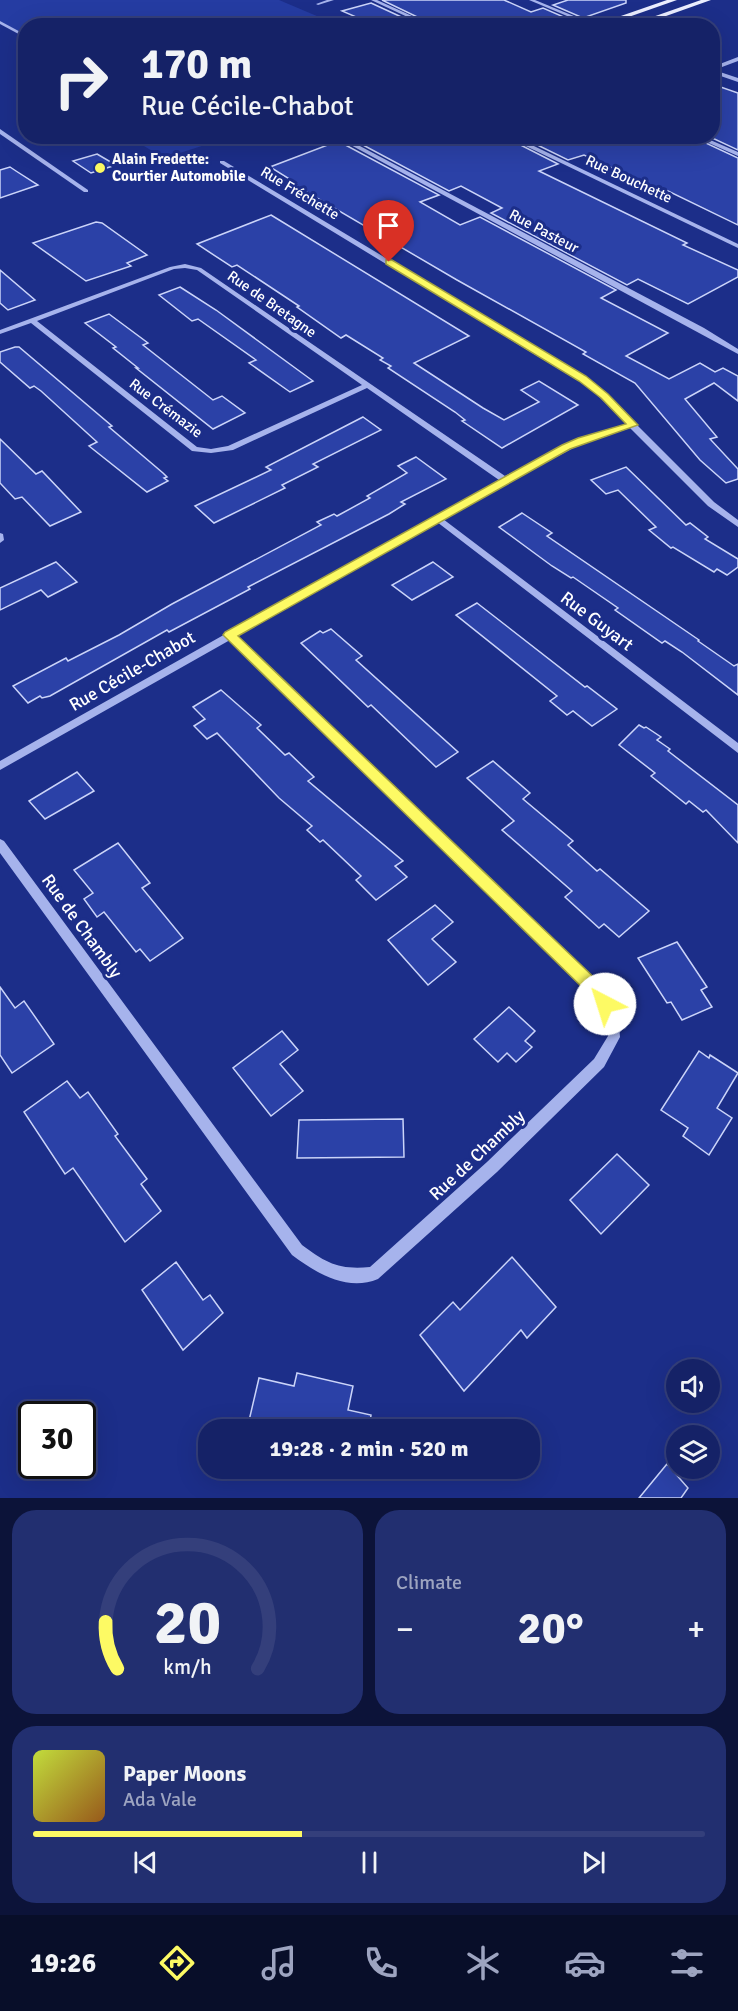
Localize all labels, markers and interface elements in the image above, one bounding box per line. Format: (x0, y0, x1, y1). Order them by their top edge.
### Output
text: 170 m (141, 39, 252, 90)
icon: right (42, 42, 120, 120)
text: Rue Cécile-Chabot (141, 90, 354, 123)
place label: Alain Fredette: Courtier Automobile (112, 150, 246, 185)
street label: Rue Bouchette (583, 151, 675, 207)
marker: Alain Fredette: Courtier Automobile (93, 161, 107, 175)
street label: Rue Fréchette (257, 162, 343, 224)
pin (363, 200, 414, 262)
street label: Rue Pasteur (506, 205, 582, 257)
icon: arrive (372, 209, 405, 242)
street label: Rue de Bretagne (224, 267, 320, 341)
street label: Rue Crémazie (126, 375, 206, 441)
street label: Rue Guyart (556, 587, 638, 655)
street label: Rue Cécile-Chabot (65, 626, 199, 716)
street label: Rue de Chambly (37, 870, 127, 983)
position arrow (573, 972, 637, 1036)
street label: Rue de Chambly (425, 1105, 530, 1205)
map controls (666, 1359, 720, 1479)
button: sound (666, 1359, 720, 1413)
speed limit sign: 30 (18, 1401, 96, 1479)
button: layers (666, 1425, 720, 1479)
text: 19:28 · 2 min · 520 m (269, 1435, 469, 1462)
text: Climate (396, 1570, 462, 1595)
text: 20 (154, 1584, 221, 1661)
text: 20° (517, 1601, 584, 1656)
text: − (396, 1609, 414, 1650)
text: + (687, 1609, 705, 1650)
text: km/h (163, 1654, 212, 1680)
text: Paper Moons (123, 1760, 246, 1787)
text: Ada Vale (123, 1787, 197, 1812)
icon: previous (129, 1846, 162, 1879)
icon: pause (353, 1846, 386, 1879)
icon: next (577, 1846, 610, 1879)
icon: directions (156, 1942, 198, 1984)
icon: music (258, 1942, 300, 1984)
icon: phone (360, 1942, 402, 1984)
icon: climate (462, 1942, 504, 1984)
icon: car (564, 1942, 606, 1984)
icon: filters (666, 1942, 708, 1984)
text: 19:26 (30, 1947, 96, 1980)

